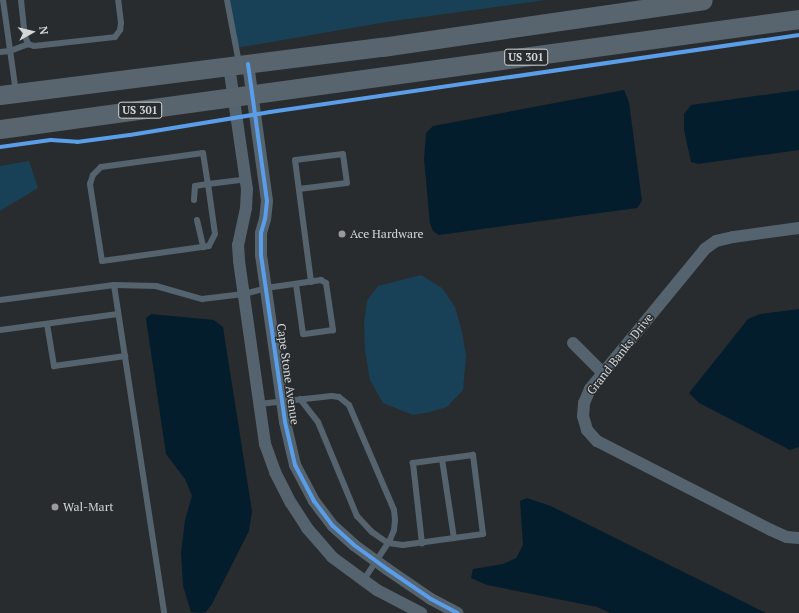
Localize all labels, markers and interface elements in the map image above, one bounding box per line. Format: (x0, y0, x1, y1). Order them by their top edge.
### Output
north arrow (12, 12, 52, 52)
text: N (36, 25, 51, 35)
road number: US 301 (504, 48, 548, 66)
road number: US 301 (118, 101, 162, 119)
place label: Ace Hardware (350, 227, 424, 241)
marker: Ace Hardware (337, 229, 347, 239)
street label: Grand Banks Drive (584, 311, 656, 397)
street label: Cape Stone Avenue (274, 322, 302, 426)
place label: Wal-Mart (63, 500, 114, 514)
marker: Wal-Mart (50, 502, 60, 512)

